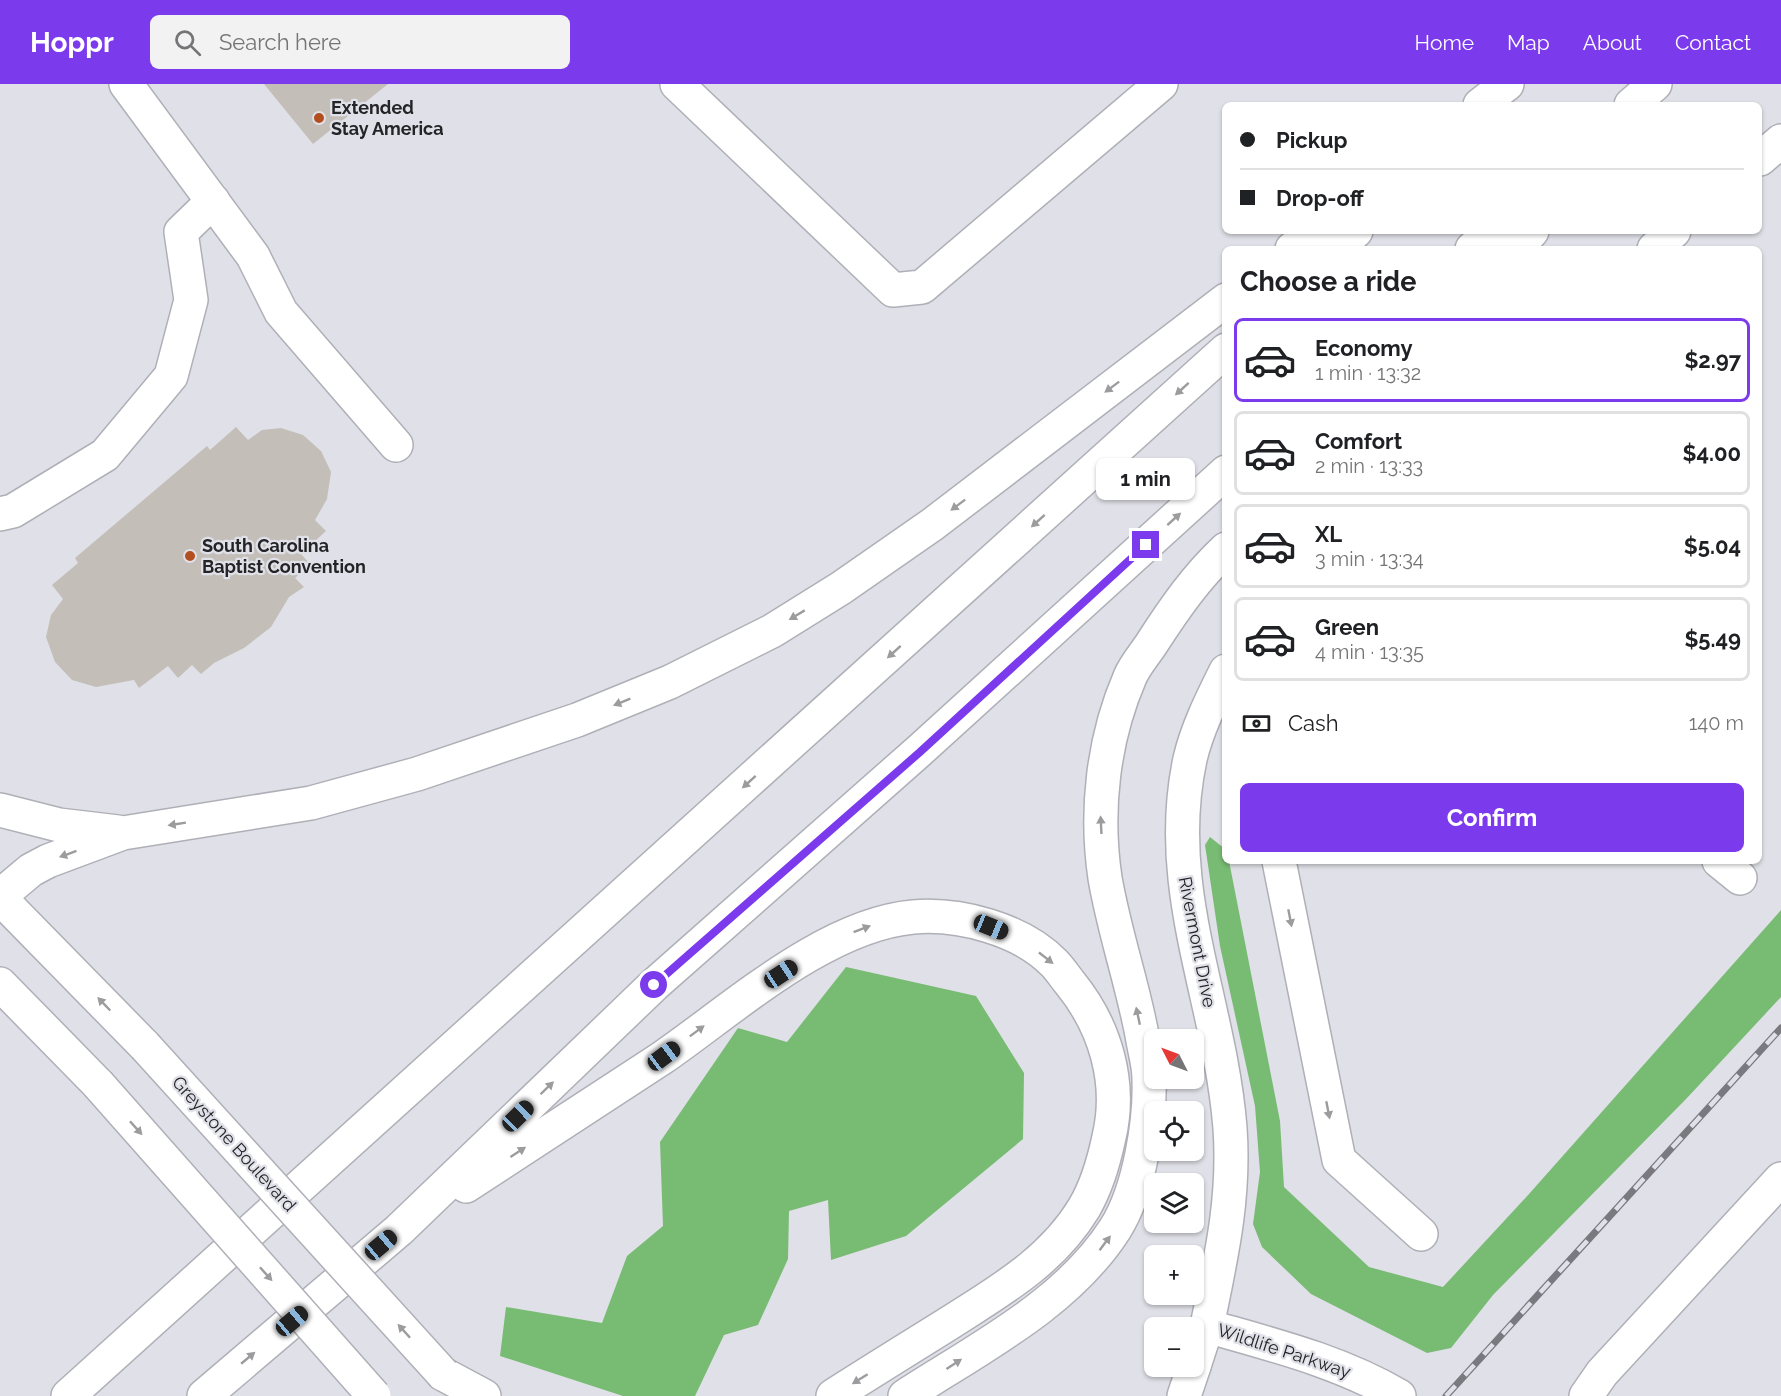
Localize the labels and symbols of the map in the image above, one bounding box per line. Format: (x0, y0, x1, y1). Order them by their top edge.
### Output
place label: Extended Stay America (331, 97, 444, 139)
marker: Extended Stay America (312, 111, 326, 125)
one-way arrow (1105, 380, 1120, 392)
one-way arrow (1175, 382, 1190, 396)
callout: 1 min (1096, 458, 1196, 500)
one-way arrow (950, 499, 965, 511)
one-way arrow (1166, 512, 1181, 526)
one-way arrow (1031, 514, 1046, 527)
route end (1132, 531, 1159, 558)
place label: South Carolina Baptist Convention (202, 535, 366, 577)
marker: South Carolina Baptist Convention (183, 549, 197, 563)
one-way arrow (789, 610, 805, 621)
one-way arrow (886, 645, 901, 659)
one-way arrow (613, 697, 631, 707)
one-way arrow (742, 775, 757, 788)
one-way arrow (1097, 815, 1106, 834)
one-way arrow (167, 820, 186, 829)
one-way arrow (59, 849, 77, 859)
street label: Rivermont Drive (1174, 875, 1221, 1010)
one-way arrow (1286, 909, 1296, 928)
car (971, 912, 1011, 942)
one-way arrow (854, 924, 872, 934)
one-way arrow (1039, 951, 1054, 963)
car (761, 957, 801, 991)
route start (640, 971, 667, 998)
one-way arrow (98, 998, 112, 1012)
one-way arrow (1133, 1006, 1142, 1025)
one-way arrow (690, 1026, 705, 1038)
north arrow (1144, 1029, 1204, 1089)
car (644, 1038, 684, 1074)
street label: Greystone Boulevard (168, 1072, 301, 1216)
one-way arrow (540, 1081, 554, 1095)
car (499, 1097, 537, 1135)
one-way arrow (1324, 1100, 1333, 1119)
one-way arrow (129, 1120, 142, 1135)
one-way arrow (510, 1146, 526, 1158)
car (361, 1227, 401, 1263)
one-way arrow (1099, 1235, 1111, 1251)
one-way arrow (259, 1266, 272, 1281)
car (272, 1303, 312, 1339)
street label: Wildlife Parkway (1215, 1319, 1354, 1382)
one-way arrow (397, 1323, 411, 1338)
one-way arrow (240, 1352, 255, 1365)
one-way arrow (946, 1359, 962, 1370)
one-way arrow (852, 1373, 868, 1384)

